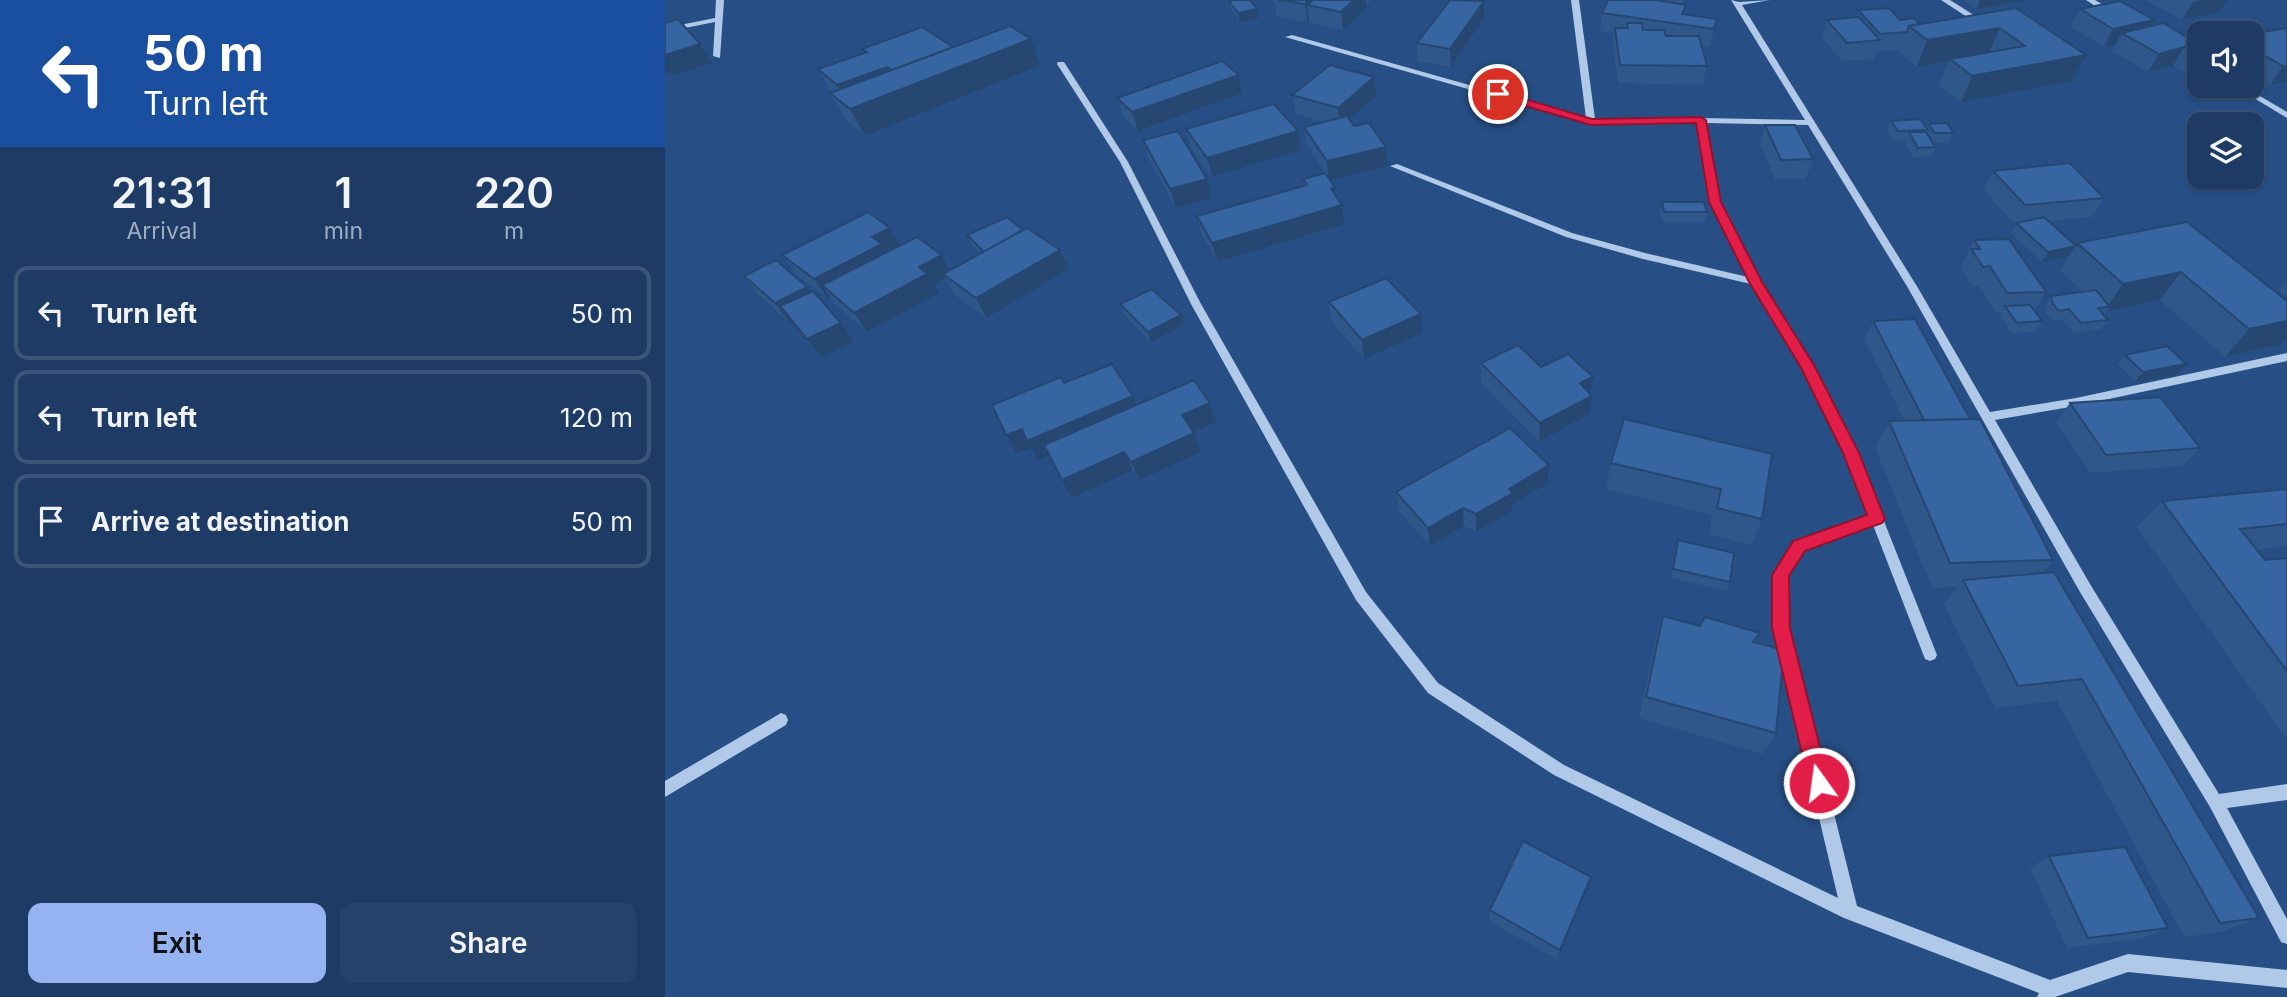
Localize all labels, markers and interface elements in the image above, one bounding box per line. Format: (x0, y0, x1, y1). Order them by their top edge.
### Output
map controls (2187, 21, 2264, 189)
button: sound (2187, 21, 2264, 98)
text: 50 m (143, 24, 264, 83)
icon: left (28, 28, 119, 119)
pin (1468, 64, 1528, 124)
icon: arrive (1479, 75, 1517, 113)
text: Turn left (143, 84, 268, 123)
button: layers (2187, 112, 2264, 189)
text: 21:31 (111, 167, 213, 218)
text: 1 (334, 167, 352, 218)
text: 220 (474, 167, 554, 218)
text: Arrival (126, 217, 197, 245)
text: min (324, 217, 363, 245)
text: m (504, 217, 524, 245)
icon: left (32, 294, 70, 332)
text: Turn left (91, 298, 197, 329)
text: 50 m (571, 298, 633, 329)
icon: left (32, 398, 70, 436)
text: Turn left (91, 402, 197, 433)
text: 120 m (560, 402, 633, 433)
icon: arrive (32, 502, 70, 540)
text: Arrive at destination (91, 506, 350, 537)
text: 50 m (571, 506, 633, 537)
position arrow (1782, 746, 1856, 820)
button: Exit (28, 903, 326, 983)
button: Share (340, 903, 637, 983)

